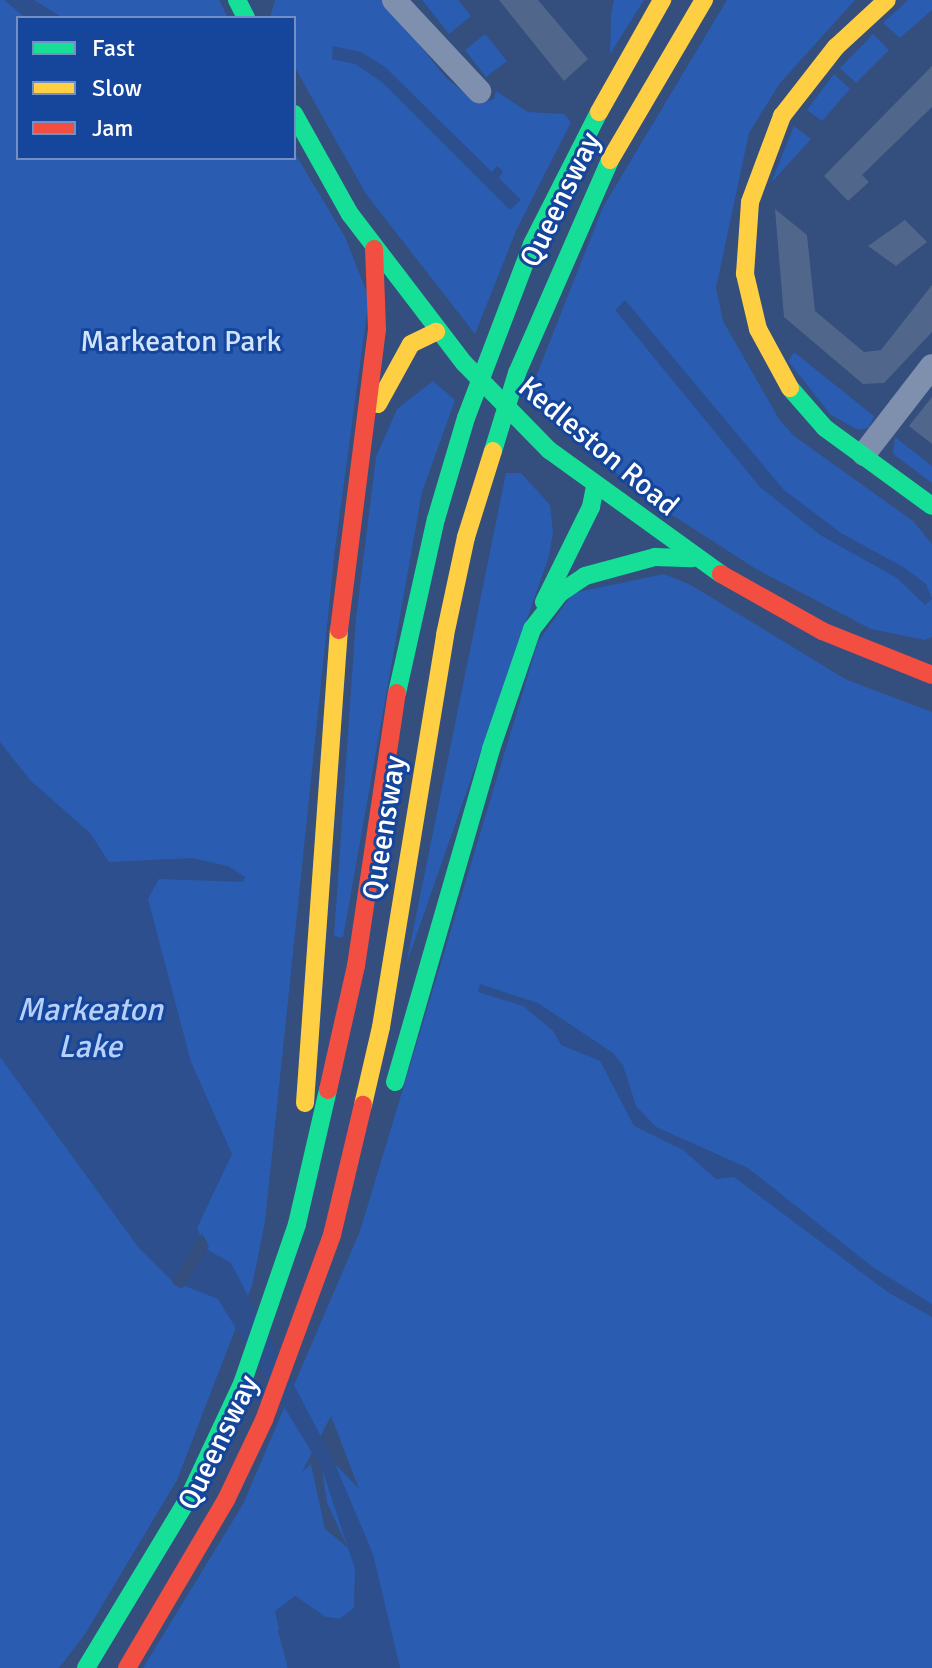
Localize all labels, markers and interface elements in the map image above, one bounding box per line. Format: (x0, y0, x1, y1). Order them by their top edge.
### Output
legend (16, 16, 296, 160)
text: Fast (92, 33, 135, 63)
text: Slow (92, 73, 142, 103)
text: Jam (92, 113, 133, 143)
street label: Queensway (513, 127, 609, 273)
park label: Markeaton Park (80, 324, 282, 360)
street label: Kedleston Road (511, 370, 685, 524)
street label: Queensway (356, 753, 414, 903)
water label: Markeaton Lake (17, 992, 163, 1067)
street label: Queensway (171, 1370, 267, 1516)

